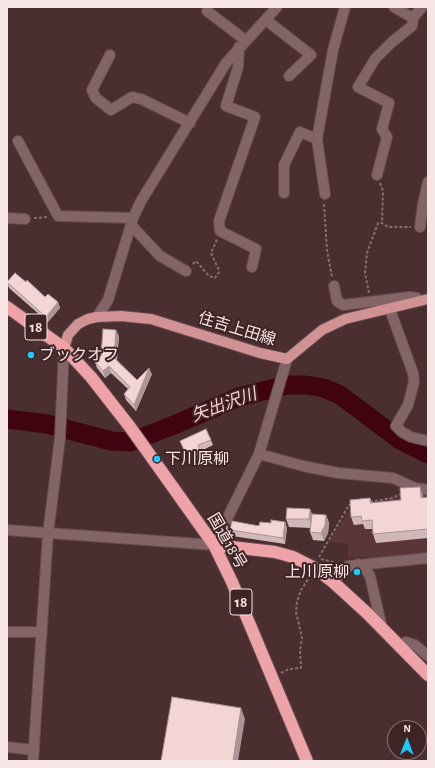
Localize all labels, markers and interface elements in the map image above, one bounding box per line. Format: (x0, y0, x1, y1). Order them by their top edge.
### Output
street label: 住吉上田線 (196, 308, 278, 350)
road number: 18 (25, 314, 47, 340)
place label: ブックオフ (39, 345, 119, 365)
marker: ブックオフ (26, 350, 36, 360)
water label: 矢出沢川 (189, 384, 259, 426)
place label: 下川原柳 (165, 449, 229, 469)
marker: 下川原柳 (152, 454, 162, 464)
street label: 国道18号 (203, 510, 251, 572)
place label: 上川原柳 (285, 562, 349, 582)
marker: 上川原柳 (352, 567, 362, 577)
road number: 18 (230, 589, 252, 615)
north arrow (387, 720, 427, 760)
text: N (403, 723, 411, 734)

